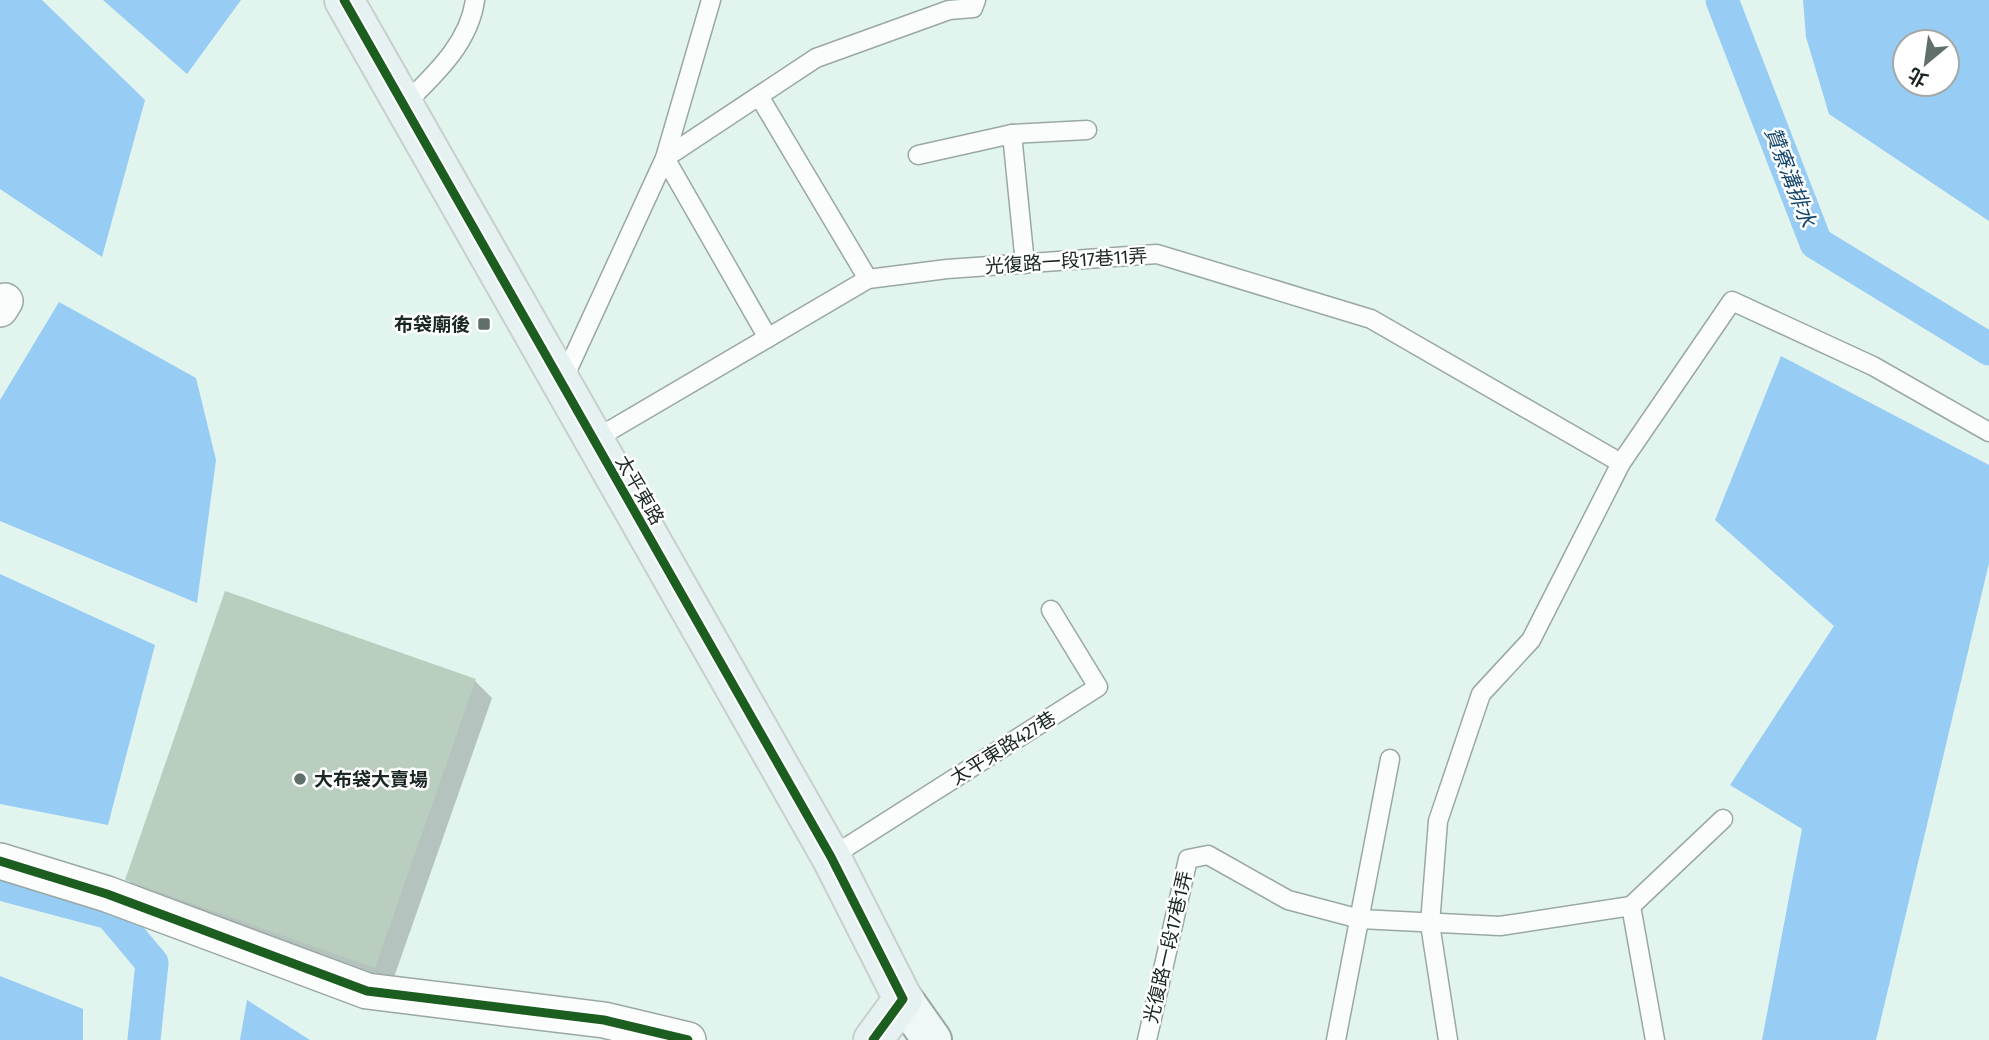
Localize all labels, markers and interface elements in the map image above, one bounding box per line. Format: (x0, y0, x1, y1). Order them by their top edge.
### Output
north arrow (1891, 28, 1961, 98)
text: 北 (1904, 63, 1932, 92)
water label: 贊寮溝排水 (1759, 123, 1821, 232)
street label: 光復路一段17巷11弄 (984, 244, 1148, 278)
place label: 布袋廟後 (394, 313, 470, 336)
marker: 布袋廟後 (476, 316, 492, 332)
street label: 太平東路 (611, 451, 669, 529)
street label: 太平東路427巷 (946, 706, 1060, 790)
place label: 大布袋大賣場 (314, 768, 428, 791)
marker: 大布袋大賣場 (292, 771, 308, 787)
street label: 光復路一段17巷1弄 (1139, 869, 1197, 1025)

